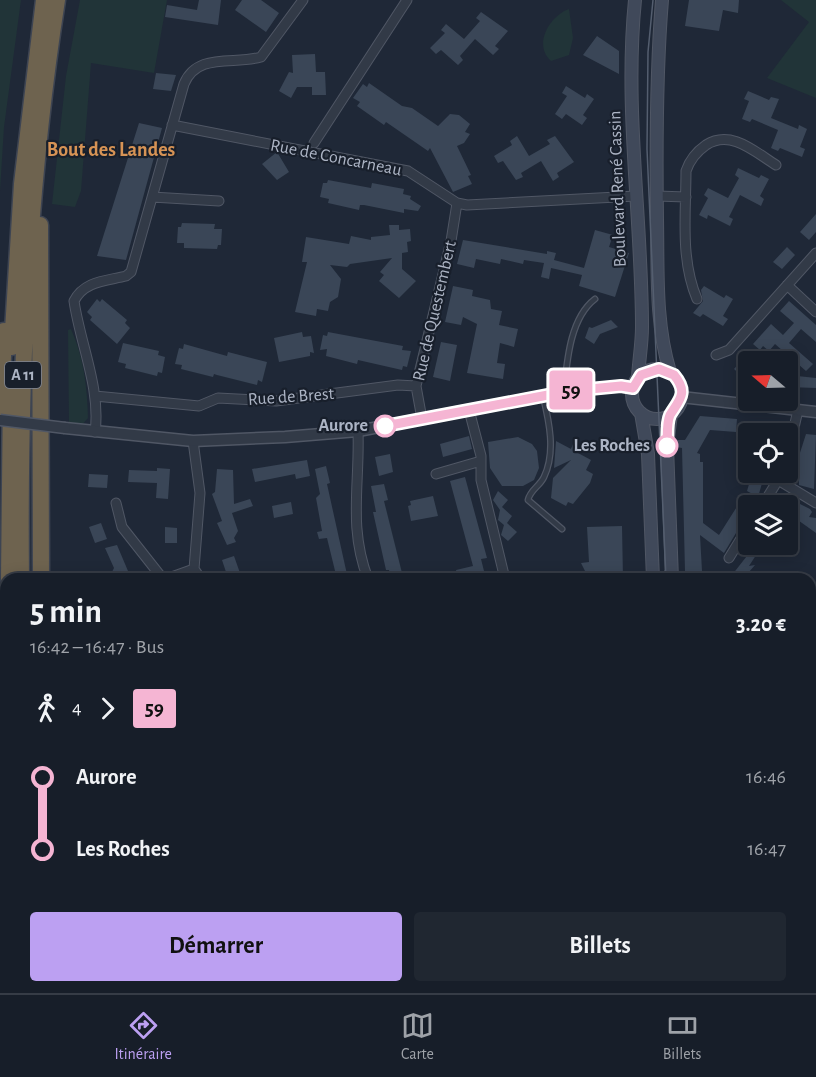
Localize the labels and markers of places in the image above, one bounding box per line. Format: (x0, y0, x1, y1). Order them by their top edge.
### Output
marker: Aurore (374, 415, 396, 437)
place label: Aurore (318, 417, 368, 435)
marker: Les Roches (656, 435, 678, 457)
place label: Les Roches (573, 437, 650, 455)

